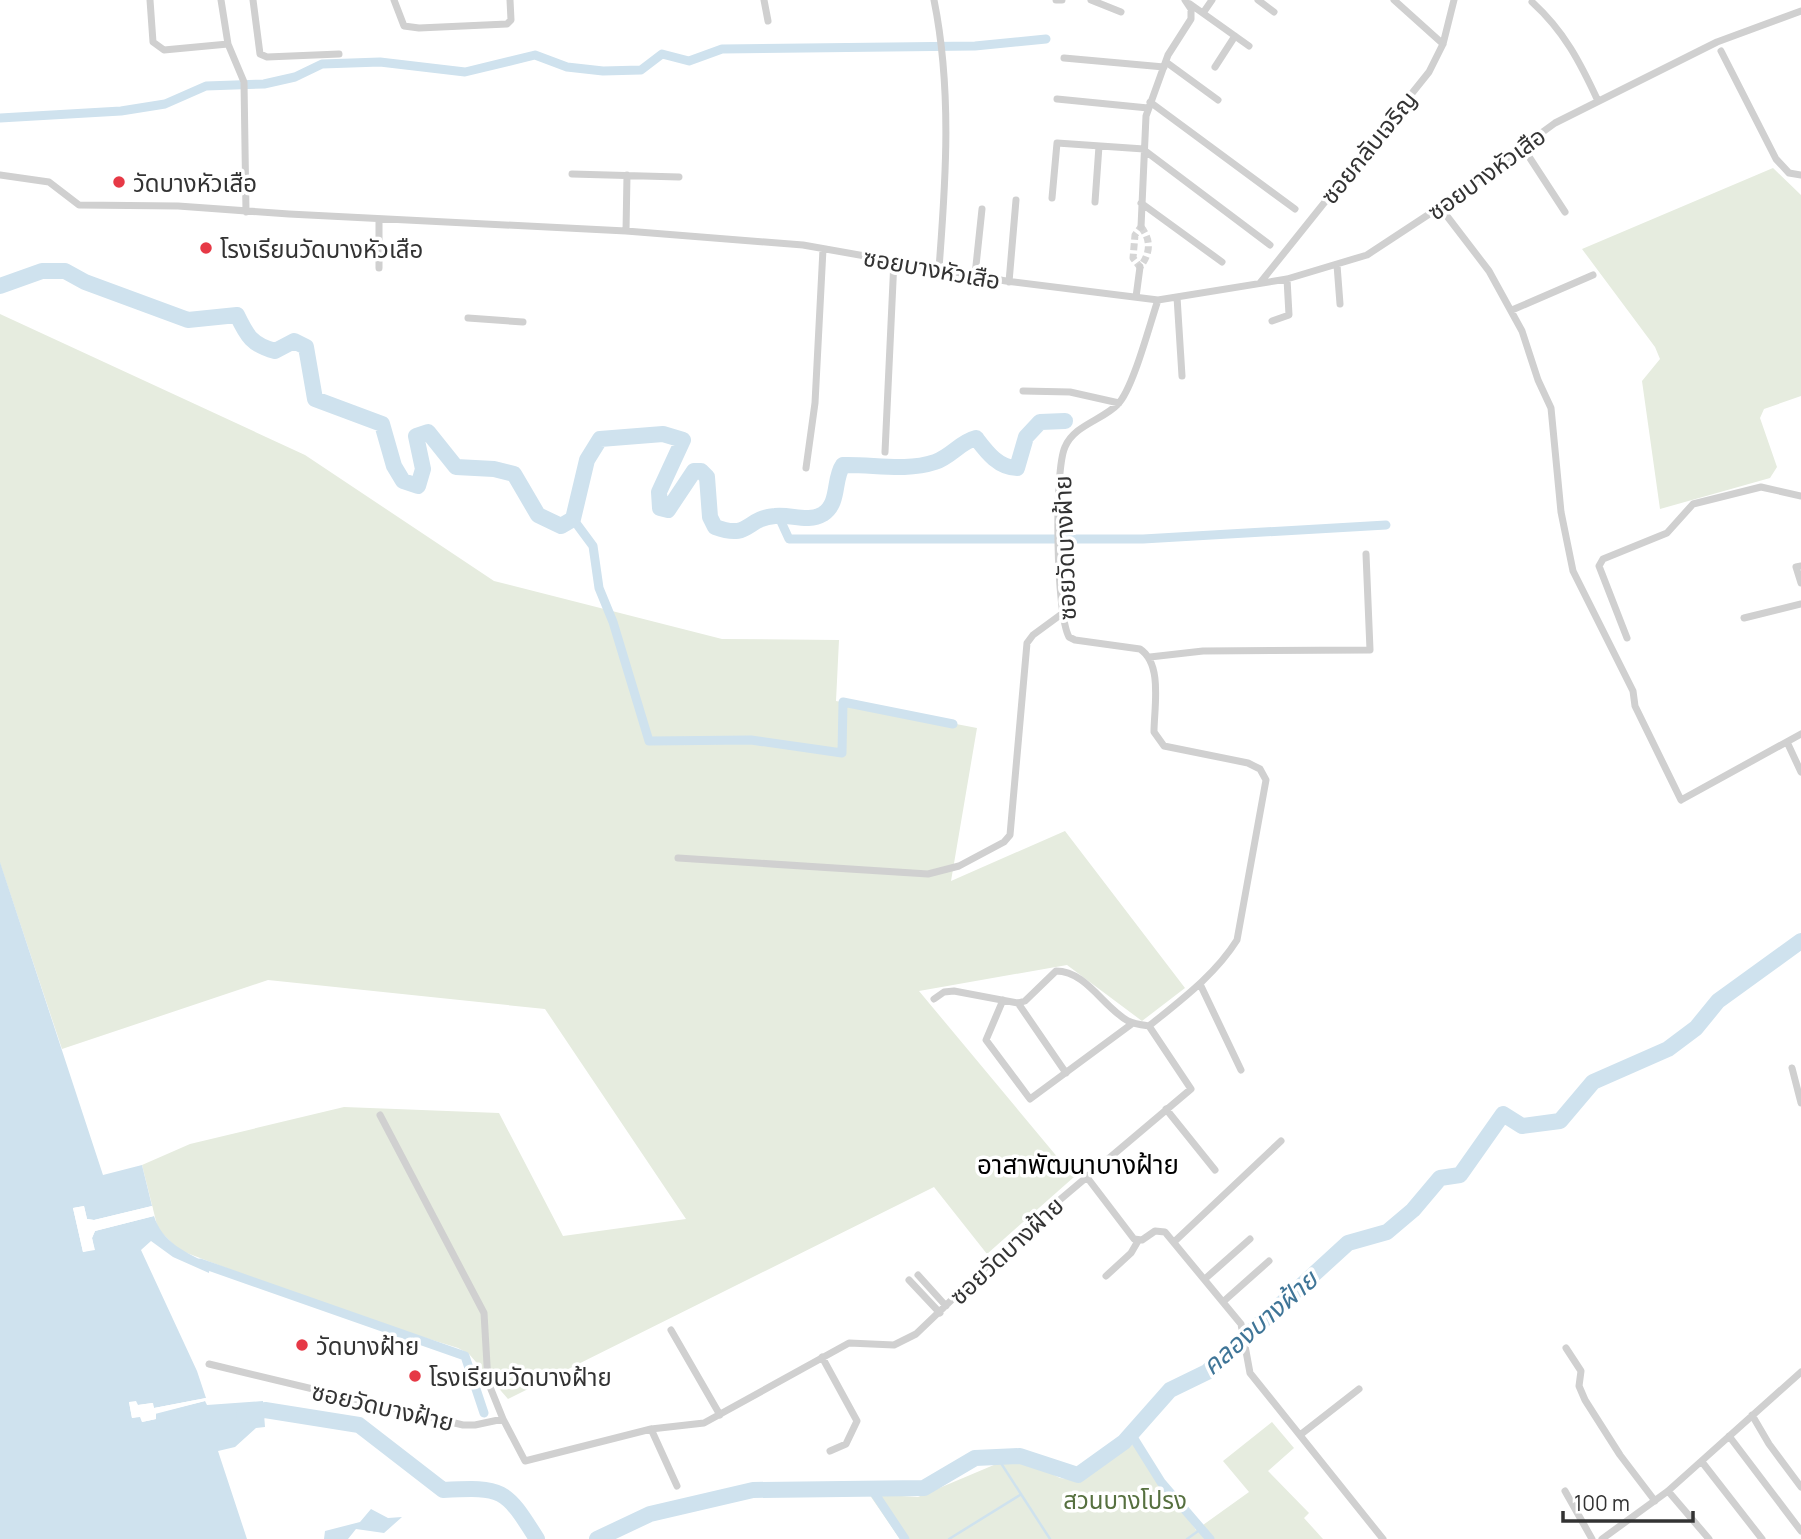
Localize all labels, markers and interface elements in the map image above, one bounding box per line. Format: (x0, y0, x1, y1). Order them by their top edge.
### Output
street label: ซอยกลับเจริญ (1312, 84, 1424, 210)
street label: ซอยบางหัวเสือ (1420, 119, 1552, 227)
place label: วัดบางหัวเสือ (133, 166, 257, 199)
marker: วัดบางหัวเสือ (111, 174, 127, 190)
place label: โรงเรียนวัดบางหัวเสือ (220, 232, 423, 265)
marker: โรงเรียนวัดบางหัวเสือ (198, 240, 214, 256)
street label: ซอยบางหัวเสือ (861, 240, 1003, 296)
street label: ซอยวัดบางฝ้าย (1045, 475, 1083, 621)
district label: อาสาพัฒนาบางฝ้าย (977, 1146, 1179, 1182)
street label: ซอยวัดบางฝ้าย (942, 1189, 1070, 1311)
water label: คลองบางฝ้าย (1193, 1261, 1326, 1382)
place label: วัดบางฝ้าย (316, 1329, 419, 1362)
marker: วัดบางฝ้าย (294, 1337, 310, 1353)
place label: โรงเรียนวัดบางฝ้าย (429, 1360, 612, 1393)
marker: โรงเรียนวัดบางฝ้าย (407, 1368, 423, 1384)
street label: ซอยวัดบางฝ้าย (309, 1374, 457, 1438)
scale bar (1563, 1480, 1692, 1524)
park label: สวนบางโปรง (1063, 1483, 1187, 1516)
text: 100 m (1574, 1489, 1630, 1517)

